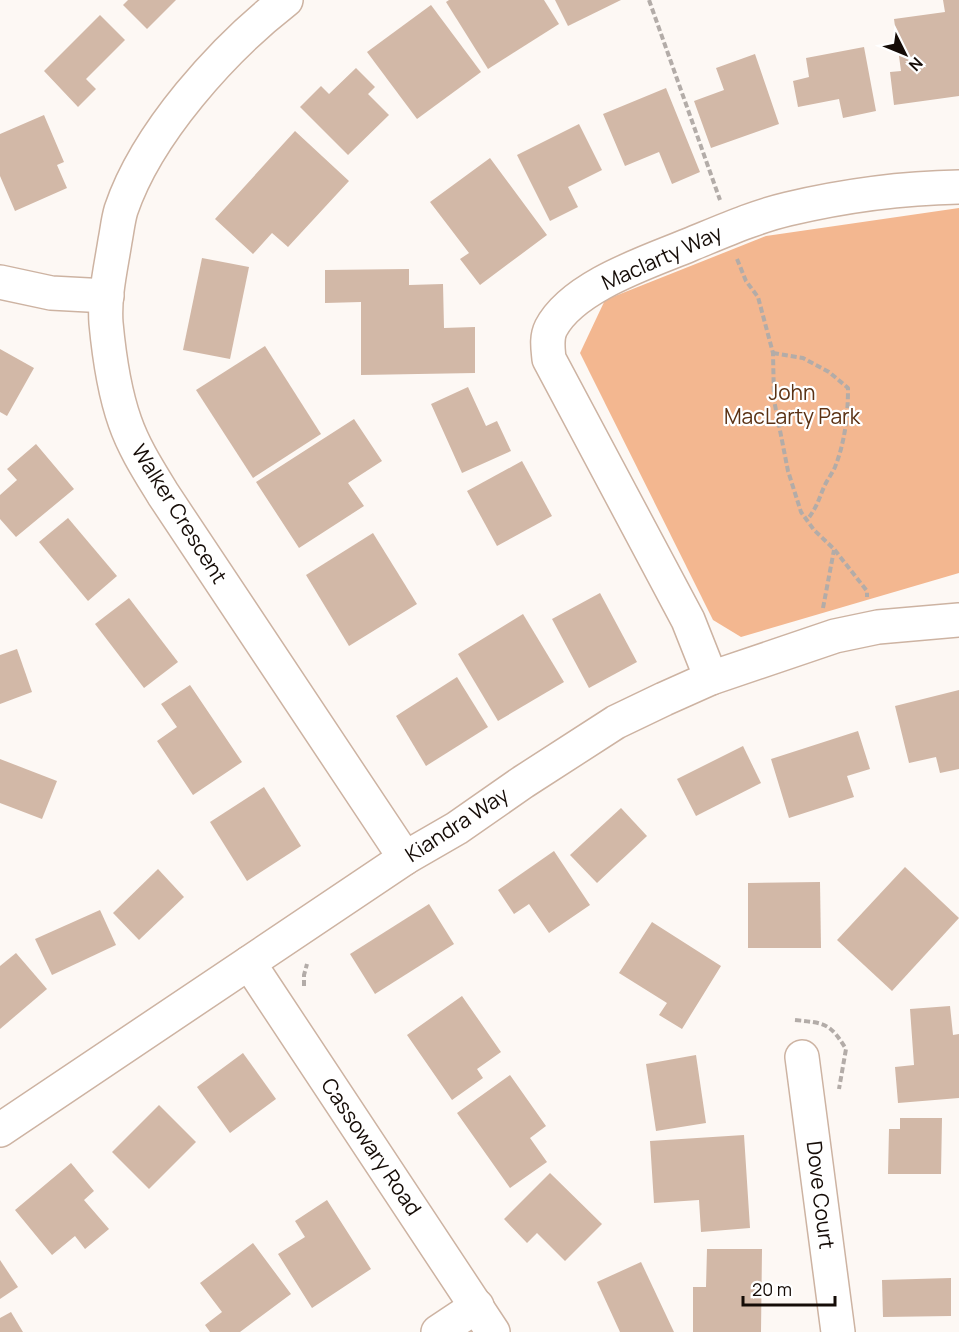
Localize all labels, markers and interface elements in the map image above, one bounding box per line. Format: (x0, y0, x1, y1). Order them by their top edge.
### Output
north arrow (875, 24, 935, 84)
text: N (904, 53, 928, 76)
street label: Maclarty Way (597, 218, 726, 296)
park label: John MacLarty Park (724, 378, 861, 430)
street label: Walker Crescent (126, 438, 234, 588)
street label: Kiandra Way (399, 780, 513, 868)
street label: Cassowary Road (315, 1072, 428, 1221)
street label: Dove Court (800, 1139, 842, 1251)
scale bar (743, 1269, 834, 1307)
text: 20 m (752, 1277, 792, 1301)

